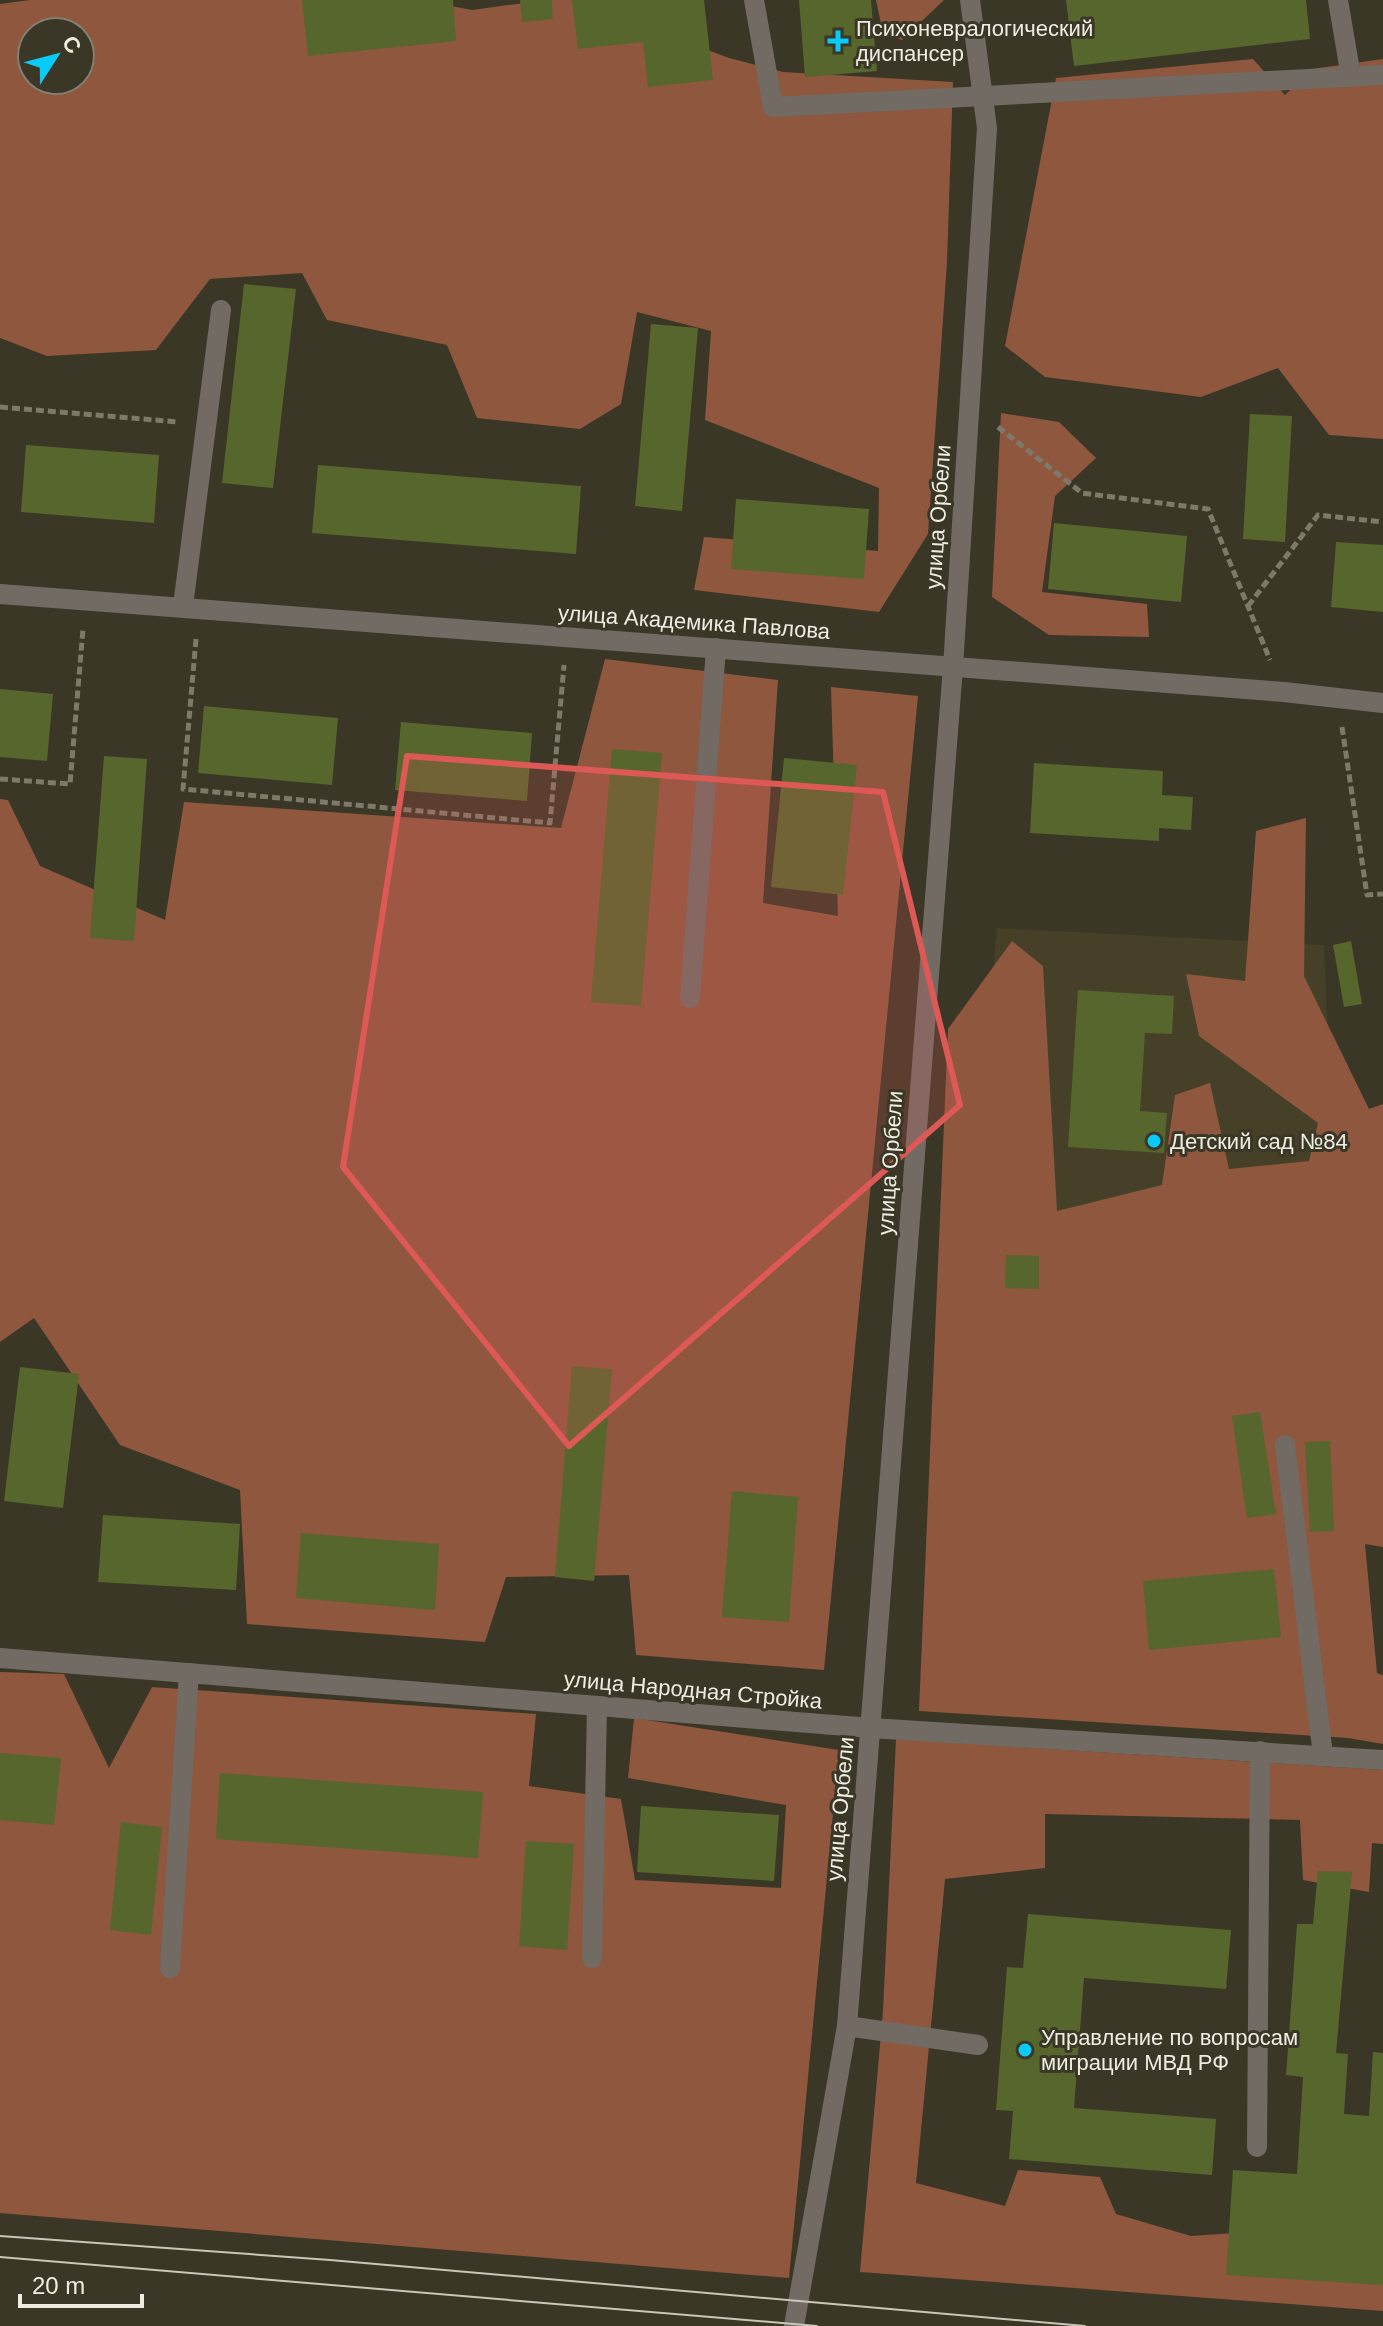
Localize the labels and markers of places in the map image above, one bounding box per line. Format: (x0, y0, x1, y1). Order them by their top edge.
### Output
place label: Психоневралогический диспансер (856, 16, 1093, 66)
marker: Психоневралогический диспансер (827, 30, 849, 52)
place label: Детский сад №84 (1170, 1129, 1348, 1154)
marker: Детский сад №84 (1145, 1132, 1163, 1150)
place label: Управление по вопросам миграции МВД РФ (1041, 2025, 1298, 2075)
marker: Управление по вопросам миграции МВД РФ (1016, 2041, 1034, 2059)

